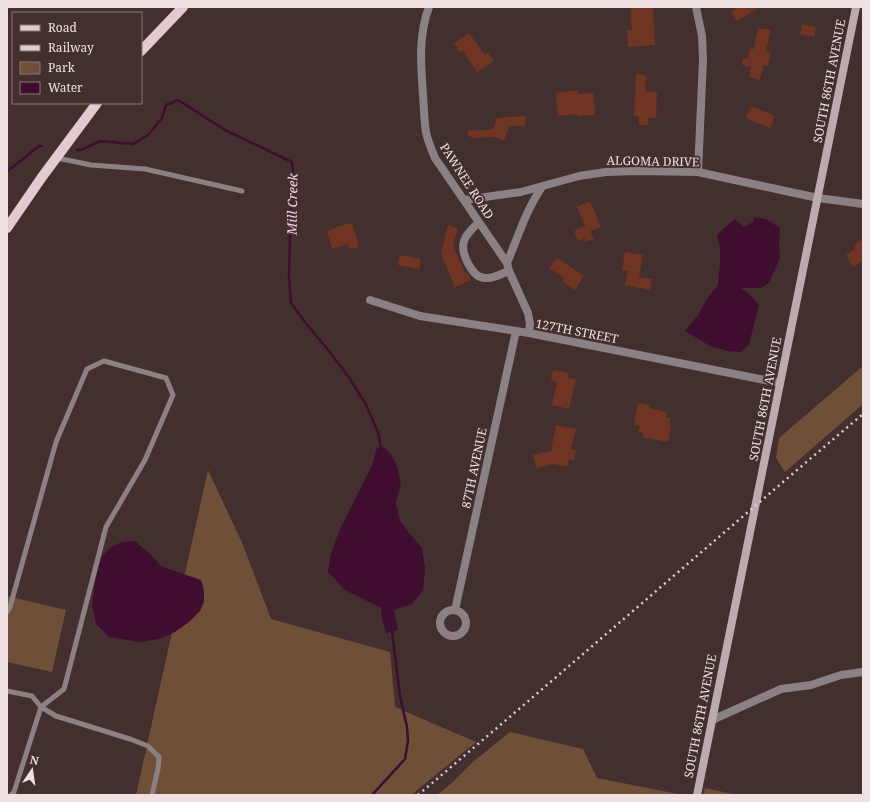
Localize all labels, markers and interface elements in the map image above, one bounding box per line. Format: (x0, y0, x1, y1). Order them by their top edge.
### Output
legend (12, 12, 142, 104)
street label: SOUTH 86TH AVENUE (809, 18, 849, 144)
text: Road (48, 19, 78, 36)
text: Railway (48, 39, 94, 56)
text: Park (48, 59, 76, 76)
text: Water (48, 79, 83, 96)
street label: PAWNEE ROAD (436, 140, 498, 223)
street label: ALGOMA DRIVE (606, 152, 700, 170)
water label: Mill Creek (282, 172, 302, 236)
street label: 127TH STREET (534, 315, 620, 347)
street label: SOUTH 86TH AVENUE (745, 336, 785, 462)
street label: 87TH AVENUE (457, 426, 491, 510)
street label: SOUTH 86TH AVENUE (680, 653, 720, 779)
north arrow (12, 750, 52, 790)
text: N (28, 751, 41, 768)

